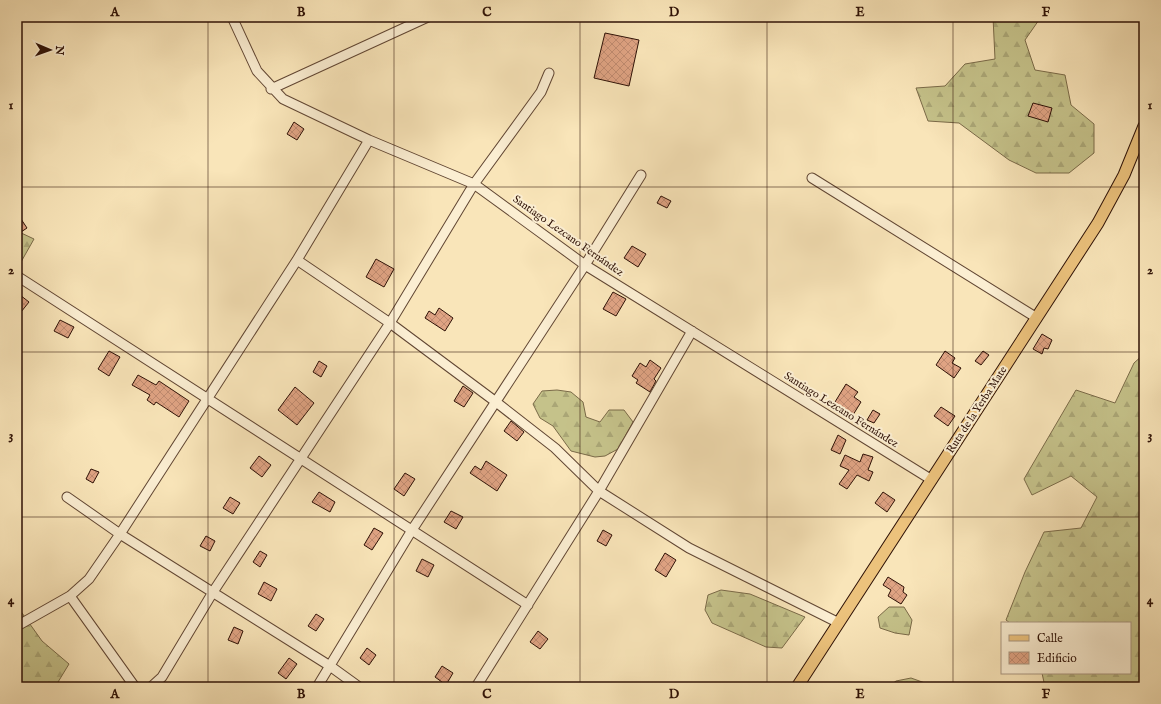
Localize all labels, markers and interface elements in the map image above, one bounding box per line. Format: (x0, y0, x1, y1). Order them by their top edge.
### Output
text: A (110, 4, 121, 21)
text: B (297, 4, 306, 21)
text: C (482, 4, 492, 21)
text: D (669, 4, 680, 21)
text: E (855, 4, 865, 21)
text: F (1042, 4, 1051, 21)
north arrow (30, 30, 70, 70)
text: N (52, 44, 66, 56)
text: 1 (9, 97, 14, 114)
text: 1 (1148, 97, 1153, 114)
street label: Santiago Lezcano Fernández (510, 192, 626, 280)
text: 2 (8, 262, 14, 279)
text: 2 (1147, 262, 1153, 279)
street label: Ruta de la Yerba Mate (944, 364, 1010, 456)
street label: Santiago Lezcano Fernández (781, 369, 901, 451)
text: 3 (9, 427, 14, 444)
text: 3 (1148, 427, 1153, 444)
text: 4 (8, 592, 15, 609)
text: 4 (1147, 592, 1154, 609)
legend (1001, 622, 1131, 674)
text: Calle (1037, 631, 1063, 646)
text: Edificio (1037, 651, 1077, 666)
text: A (110, 686, 121, 703)
text: B (297, 686, 306, 703)
text: C (482, 686, 492, 703)
text: D (669, 686, 680, 703)
text: E (855, 686, 865, 703)
text: F (1042, 686, 1051, 703)

